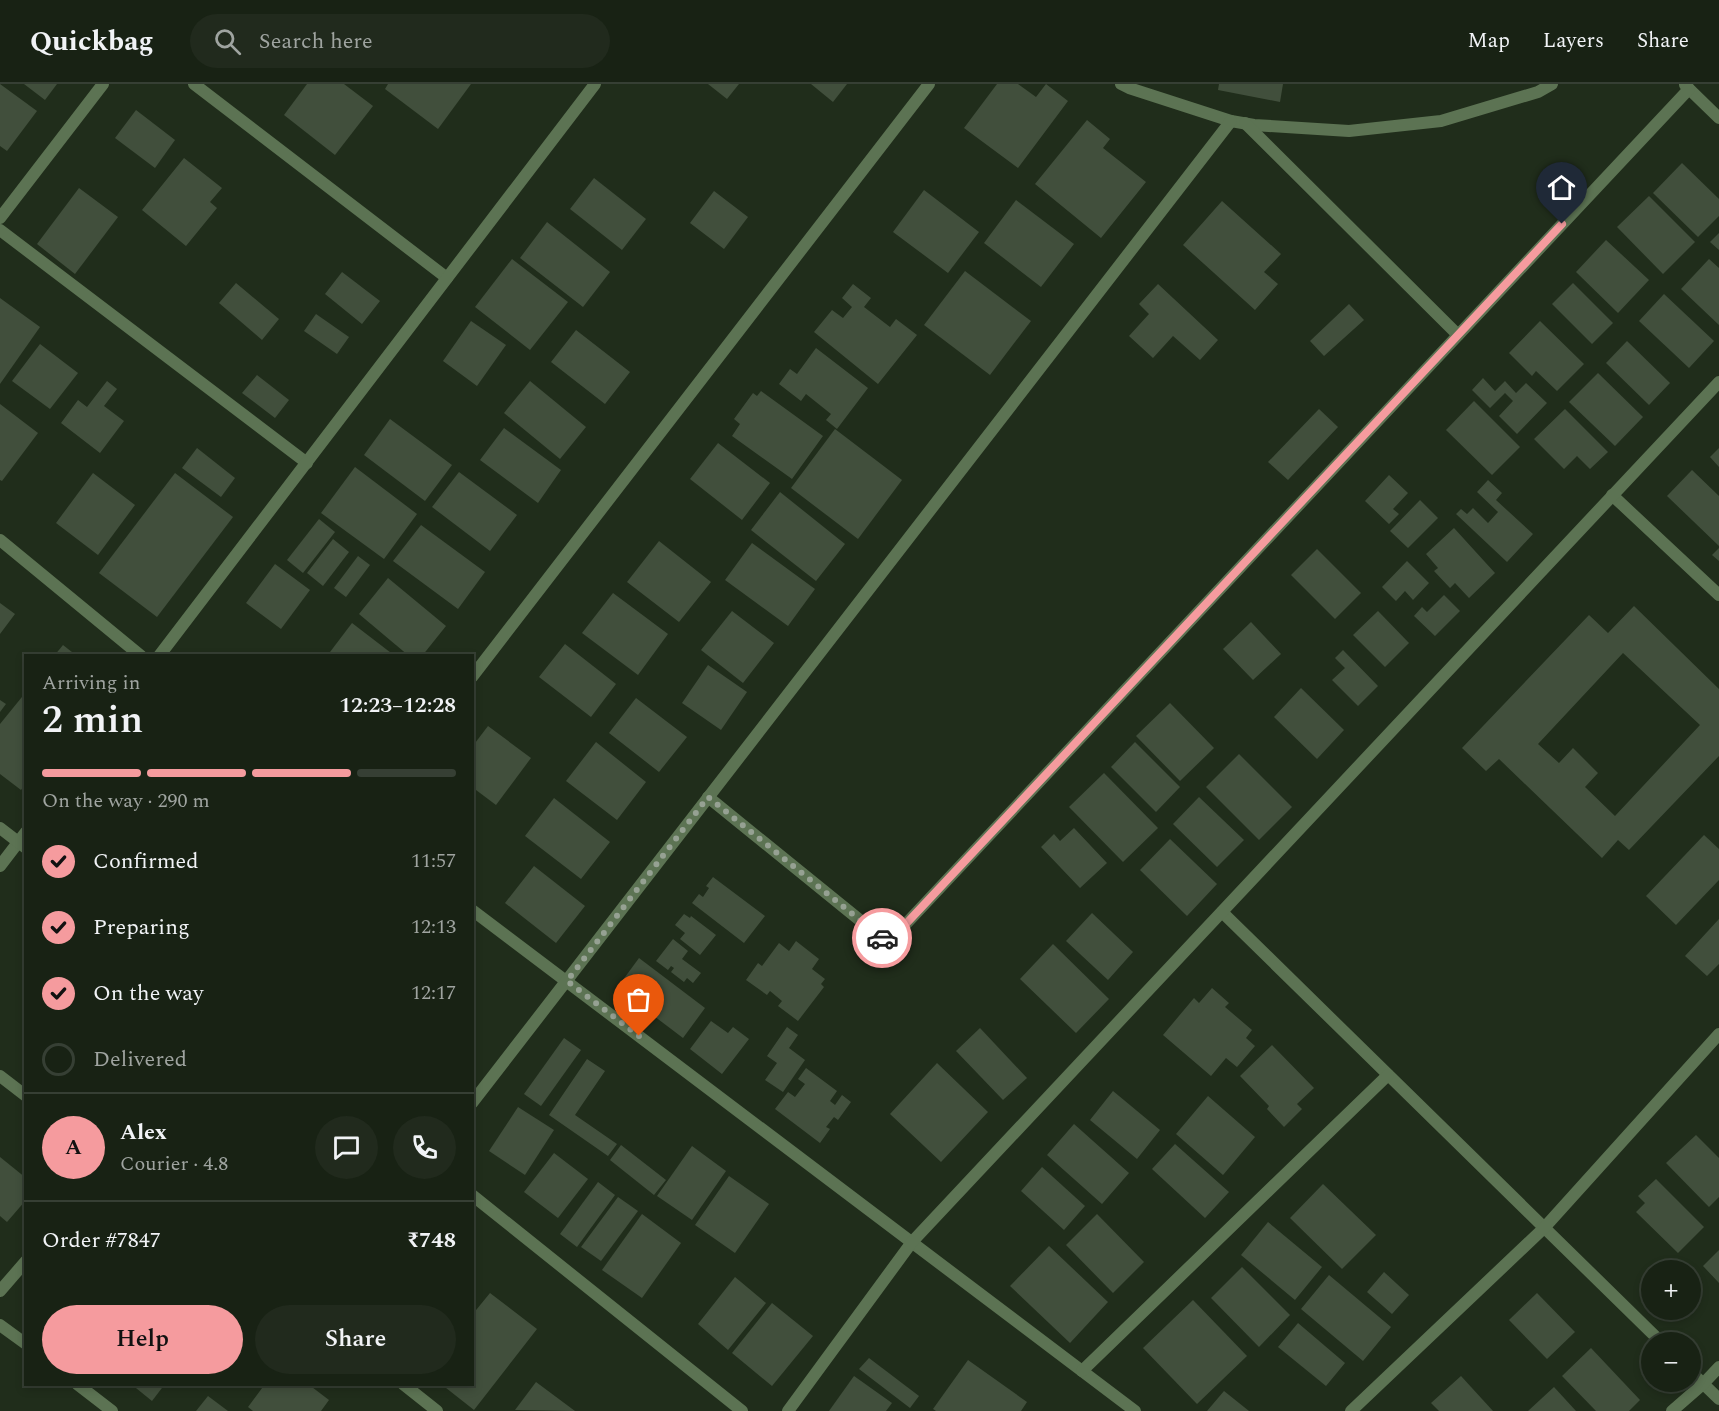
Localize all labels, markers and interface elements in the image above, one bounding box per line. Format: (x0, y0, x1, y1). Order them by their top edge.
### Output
search box (190, 14, 610, 68)
text: Quickbag (30, 20, 154, 63)
icon: search (211, 25, 244, 58)
text: Search here (259, 25, 373, 58)
text: Map (1468, 25, 1510, 57)
text: Layers (1543, 25, 1604, 57)
text: Share (1637, 25, 1689, 57)
pin (1536, 162, 1587, 224)
icon: home (1545, 171, 1578, 204)
text: Arriving in (42, 668, 140, 698)
text: 12:23–12:28 (339, 689, 456, 722)
text: 2 min (42, 691, 143, 750)
text: On the way · 290 m (42, 786, 210, 816)
icon: check (42, 845, 75, 878)
text: Confirmed (93, 845, 199, 878)
text: 11:57 (411, 846, 456, 876)
courier (852, 908, 912, 968)
icon: check (42, 911, 75, 944)
text: Preparing (93, 911, 190, 944)
text: 12:13 (411, 912, 456, 942)
icon: car (866, 922, 899, 955)
pin (613, 974, 664, 1036)
icon: check (42, 977, 75, 1010)
text: On the way (93, 977, 204, 1010)
text: 12:17 (411, 978, 456, 1008)
icon: bag (622, 983, 655, 1016)
text: Delivered (93, 1043, 187, 1076)
text: Alex (120, 1116, 167, 1149)
button: chat (315, 1116, 378, 1179)
button: phone (393, 1116, 456, 1179)
text: A (65, 1131, 82, 1164)
text: Courier · 4.8 (120, 1149, 228, 1179)
text: Order #7847 (42, 1224, 161, 1257)
text: ₹748 (407, 1224, 456, 1257)
map controls (1641, 1260, 1701, 1392)
button: + (1641, 1260, 1701, 1320)
button: Help (42, 1305, 243, 1374)
button: Share (255, 1305, 456, 1374)
button: − (1641, 1332, 1701, 1392)

